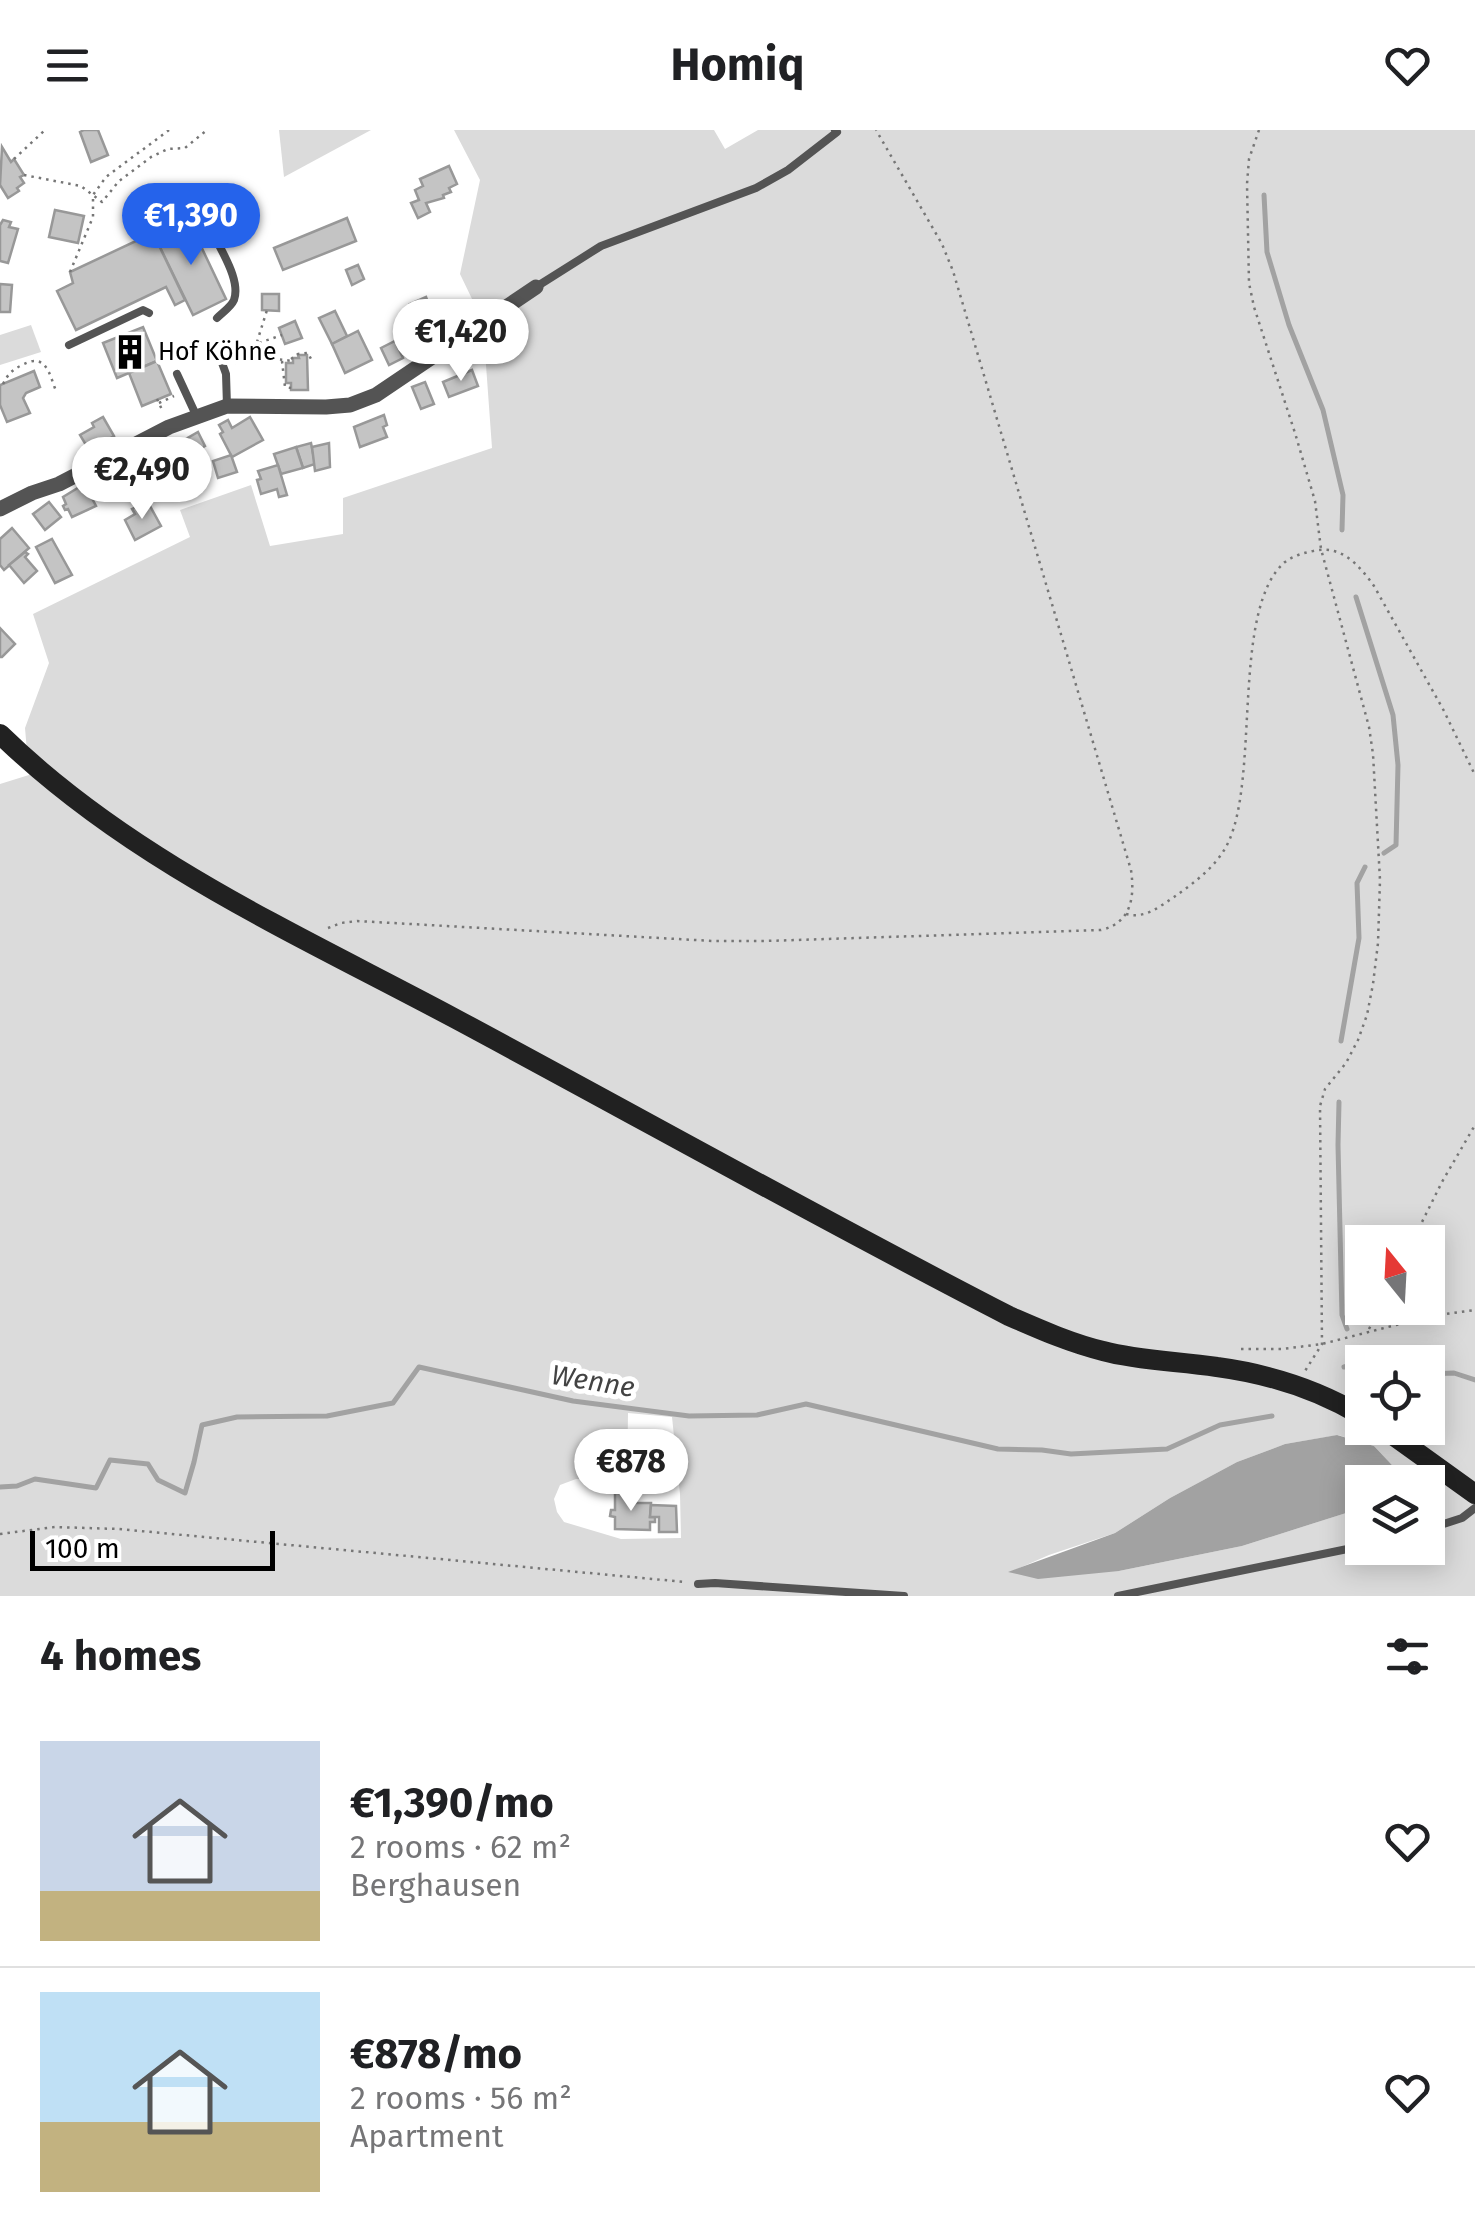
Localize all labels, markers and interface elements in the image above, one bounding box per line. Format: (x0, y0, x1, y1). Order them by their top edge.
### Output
icon: menu (40, 38, 95, 93)
text: Homiq (671, 38, 804, 92)
icon: heart (1380, 38, 1435, 93)
pin: €1,390 (110, 183, 272, 268)
text: €1,390 (144, 196, 238, 234)
pin: €1,420 (380, 299, 542, 384)
text: €1,420 (415, 312, 507, 350)
building icon: Hof Köhne (111, 333, 149, 371)
place label: Hof Köhne (158, 337, 277, 367)
pin: €2,490 (61, 437, 223, 522)
text: €2,490 (94, 450, 190, 488)
north arrow (1345, 1225, 1445, 1325)
map controls (1345, 1225, 1445, 1565)
button: locate (1345, 1345, 1445, 1445)
water label: Wenne (549, 1358, 637, 1404)
pin: €878 (572, 1429, 690, 1514)
text: €878 (596, 1442, 666, 1480)
button: layers (1345, 1465, 1445, 1565)
scale bar (30, 1526, 275, 1570)
text: 100 m (45, 1532, 120, 1565)
icon: filters (1380, 1629, 1435, 1684)
text: 4 homes (40, 1631, 201, 1681)
text: €1,390/mo (350, 1778, 554, 1828)
icon: home (120, 1781, 240, 1901)
icon: heart (1380, 1814, 1435, 1869)
text: 2 rooms · 62 m² (350, 1828, 571, 1866)
text: Berghausen (350, 1866, 521, 1904)
text: €878/mo (350, 2029, 522, 2079)
icon: home (120, 2032, 240, 2152)
icon: heart (1380, 2065, 1435, 2120)
text: 2 rooms · 56 m² (350, 2079, 572, 2117)
text: Apartment (350, 2117, 504, 2155)

